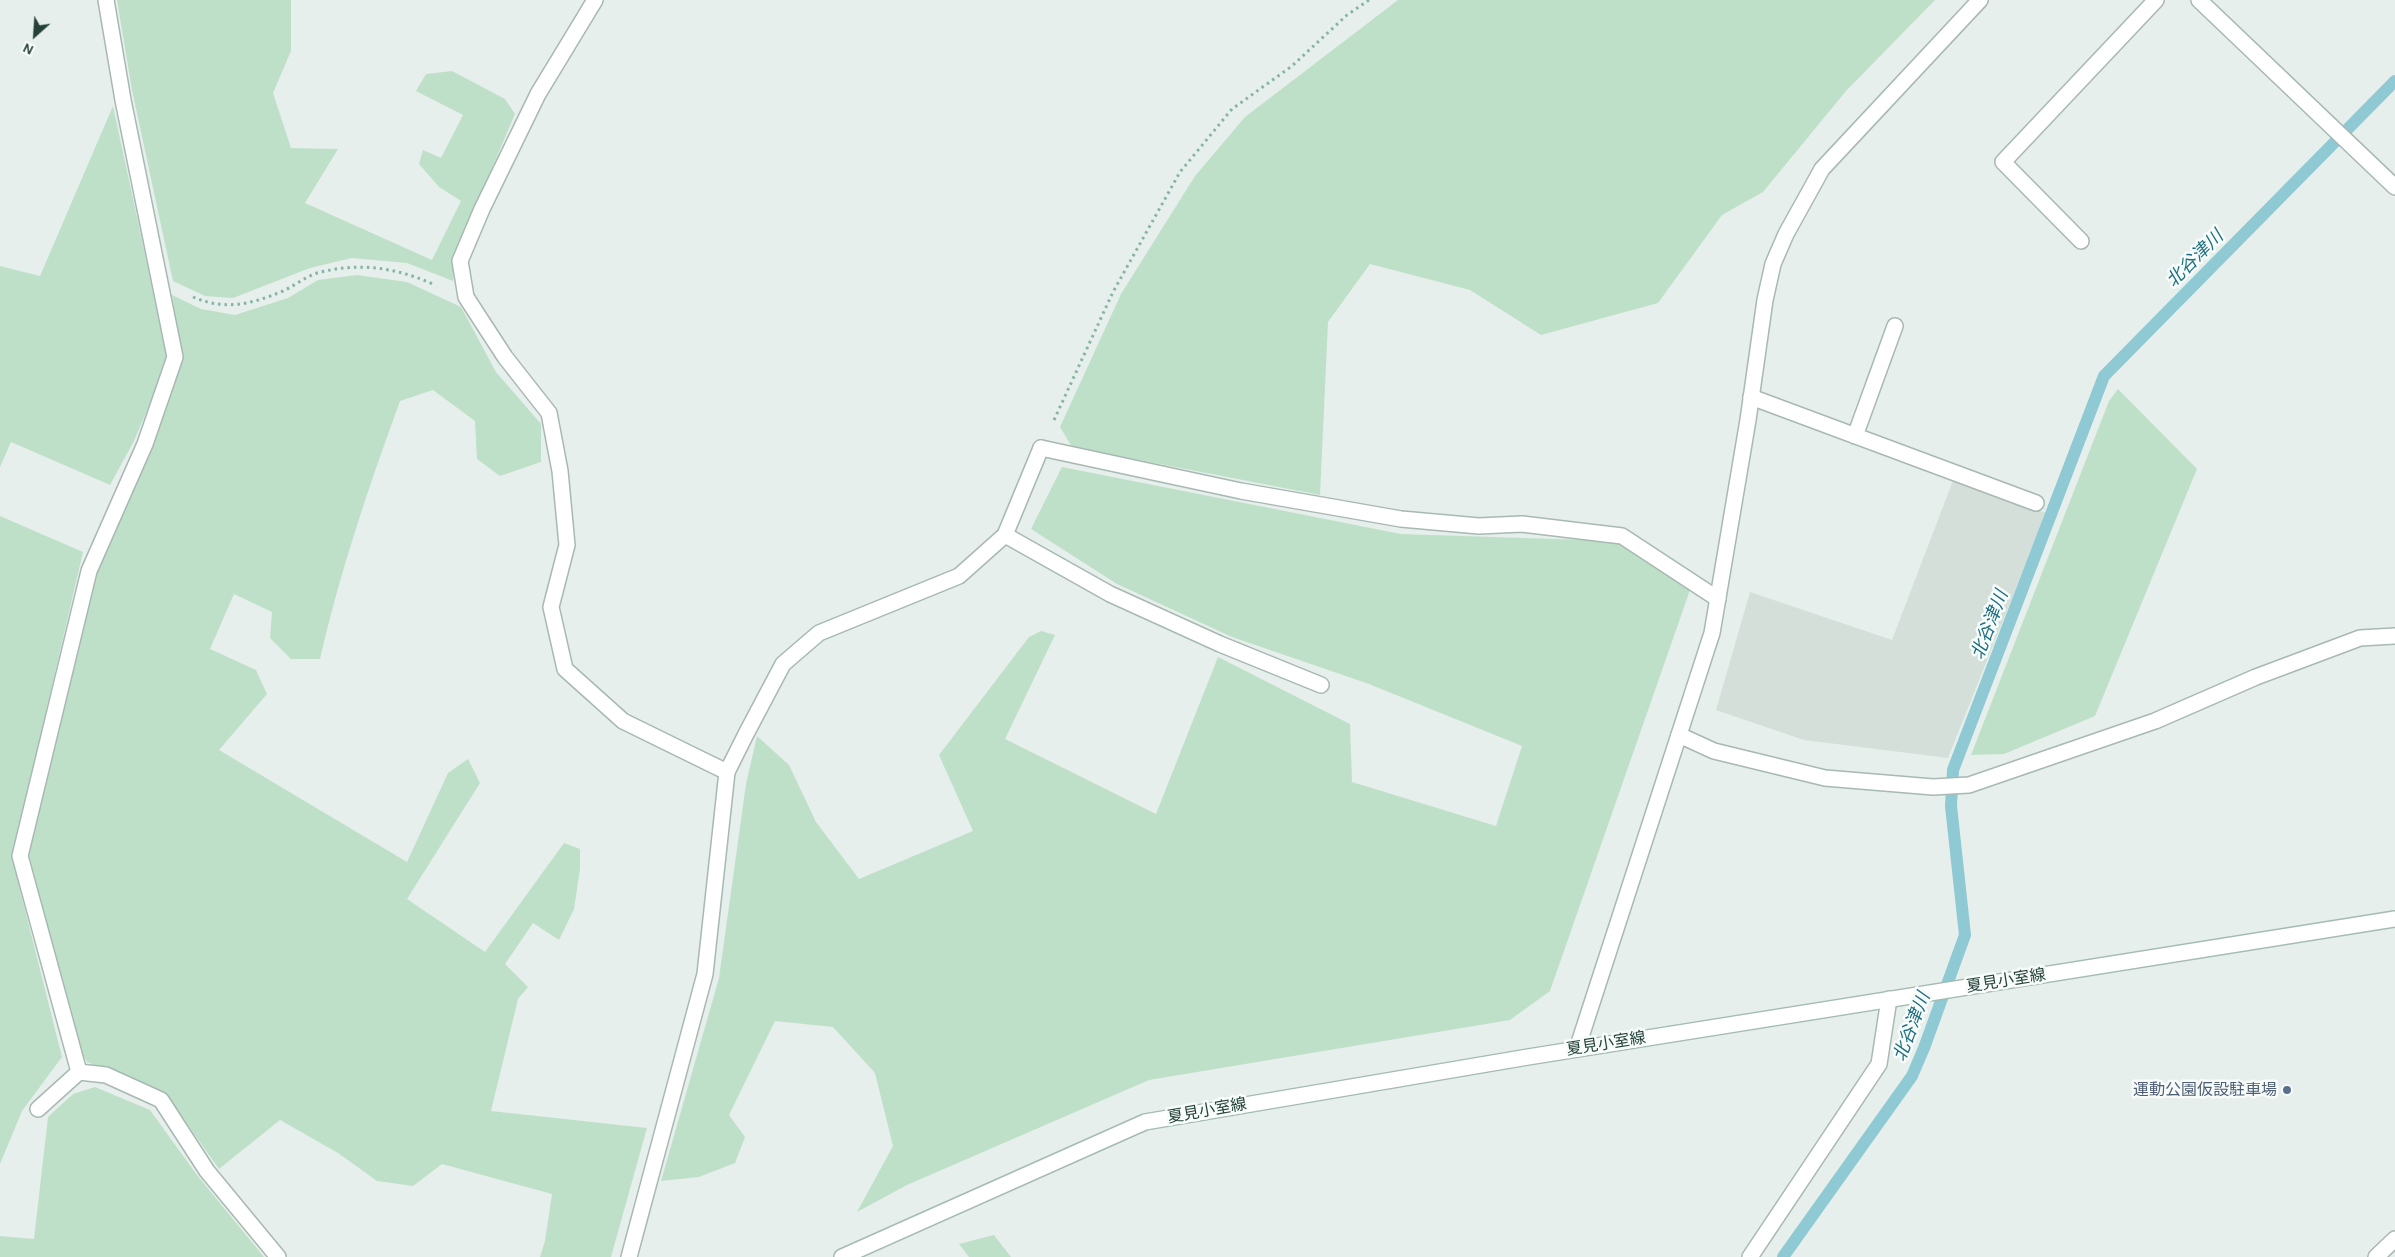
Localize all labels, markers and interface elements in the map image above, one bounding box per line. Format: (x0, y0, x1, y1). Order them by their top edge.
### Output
north arrow (10, 10, 60, 60)
text: N (20, 39, 36, 59)
water label: 北谷津川 (2162, 226, 2228, 292)
water label: 北谷津川 (1967, 588, 2013, 662)
street label: 夏見小室線 (1965, 965, 2047, 997)
water label: 北谷津川 (1889, 990, 1935, 1064)
street label: 夏見小室線 (1565, 1028, 1647, 1060)
place label: 運動公園仮設駐車場 (2133, 1080, 2277, 1100)
marker: 運動公園仮設駐車場 (2281, 1084, 2293, 1096)
street label: 夏見小室線 (1166, 1095, 1248, 1127)

